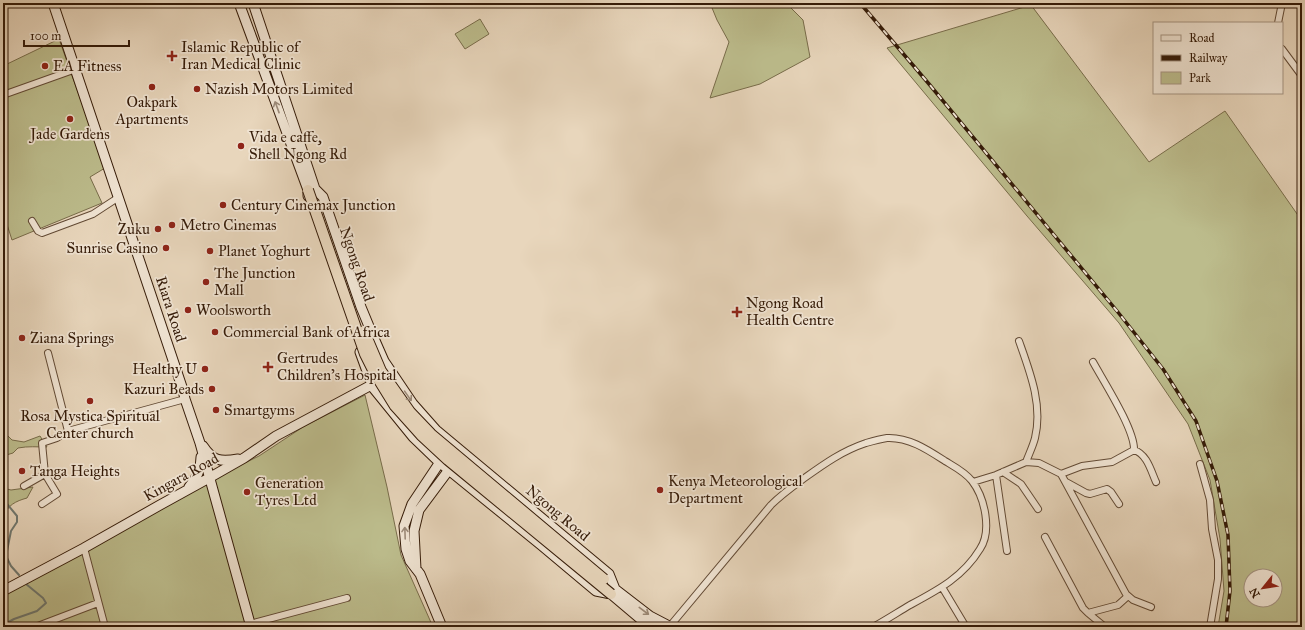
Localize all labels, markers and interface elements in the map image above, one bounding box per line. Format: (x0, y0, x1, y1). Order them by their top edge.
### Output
scale bar (24, 22, 129, 48)
legend (1153, 22, 1283, 94)
text: 100 m (30, 29, 61, 43)
text: Road (1189, 31, 1215, 45)
place label: Islamic Republic of Iran Medical Clinic (181, 38, 302, 73)
marker: Islamic Republic of Iran Medical Clinic (166, 50, 178, 62)
text: Railway (1189, 51, 1228, 65)
place label: EA Fitness (53, 57, 122, 75)
marker: EA Fitness (40, 61, 50, 71)
text: Park (1189, 71, 1211, 85)
place label: Nazish Motors Limited (205, 80, 353, 98)
marker: Oakpark Apartments (147, 82, 157, 92)
marker: Nazish Motors Limited (192, 84, 202, 94)
place label: Oakpark Apartments (115, 93, 188, 128)
one-way arrow (273, 101, 280, 114)
marker: Jade Gardens (65, 114, 75, 124)
place label: Jade Gardens (28, 125, 110, 144)
place label: Vida e caffe, Shell Ngong Rd (248, 128, 348, 163)
marker: Vida e caffe, Shell Ngong Rd (236, 141, 246, 151)
place label: Century Cinemax Junction (231, 196, 396, 215)
marker: Century Cinemax Junction (218, 200, 228, 210)
place label: Metro Cinemas (180, 216, 276, 234)
place label: Zuku (118, 220, 150, 238)
marker: Metro Cinemas (167, 220, 177, 230)
marker: Zuku (153, 224, 163, 234)
street label: Ngong Road (336, 224, 378, 304)
place label: Sunrise Casino (67, 239, 158, 257)
place label: Planet Yoghurt (218, 242, 311, 260)
marker: Sunrise Casino (161, 243, 171, 253)
marker: Planet Yoghurt (205, 246, 215, 256)
place label: The Junction Mall (214, 264, 295, 299)
street label: Riara Road (152, 274, 190, 345)
marker: The Junction Mall (201, 277, 211, 287)
place label: Ngong Road Health Centre (746, 294, 834, 329)
place label: Woolsworth (196, 301, 272, 319)
marker: Woolsworth (183, 305, 193, 315)
marker: Ngong Road Health Centre (731, 306, 743, 318)
place label: Commercial Bank of Africa (223, 323, 391, 341)
marker: Commercial Bank of Africa (210, 327, 220, 337)
place label: Ziana Springs (30, 329, 114, 347)
marker: Ziana Springs (17, 333, 27, 343)
place label: Gertrudes Children's Hospital (277, 349, 398, 384)
place label: Healthy U (132, 360, 197, 378)
marker: Gertrudes Children's Hospital (262, 361, 274, 373)
marker: Healthy U (200, 364, 210, 374)
place label: Kazuri Beads (124, 380, 204, 398)
marker: Kazuri Beads (207, 384, 217, 394)
one-way arrow (404, 391, 412, 402)
marker: Rosa Mystica Spiritual Center church (85, 396, 95, 406)
place label: Smartgyms (224, 401, 295, 419)
marker: Smartgyms (211, 405, 221, 415)
place label: Rosa Mystica Spiritual Center church (20, 407, 161, 442)
street label: Kingara Road (140, 449, 222, 505)
place label: Tanga Heights (30, 462, 120, 480)
marker: Tanga Heights (17, 466, 27, 476)
place label: Kenya Meteorological Department (668, 472, 803, 507)
place label: Generation Tyres Ltd (255, 474, 324, 509)
street label: Ngong Road (523, 481, 594, 545)
marker: Kenya Meteorological Department (655, 485, 665, 495)
marker: Generation Tyres Ltd (242, 487, 252, 497)
one-way arrow (401, 526, 409, 539)
north arrow (1243, 568, 1283, 608)
text: N (1246, 585, 1263, 600)
one-way arrow (638, 606, 649, 615)

